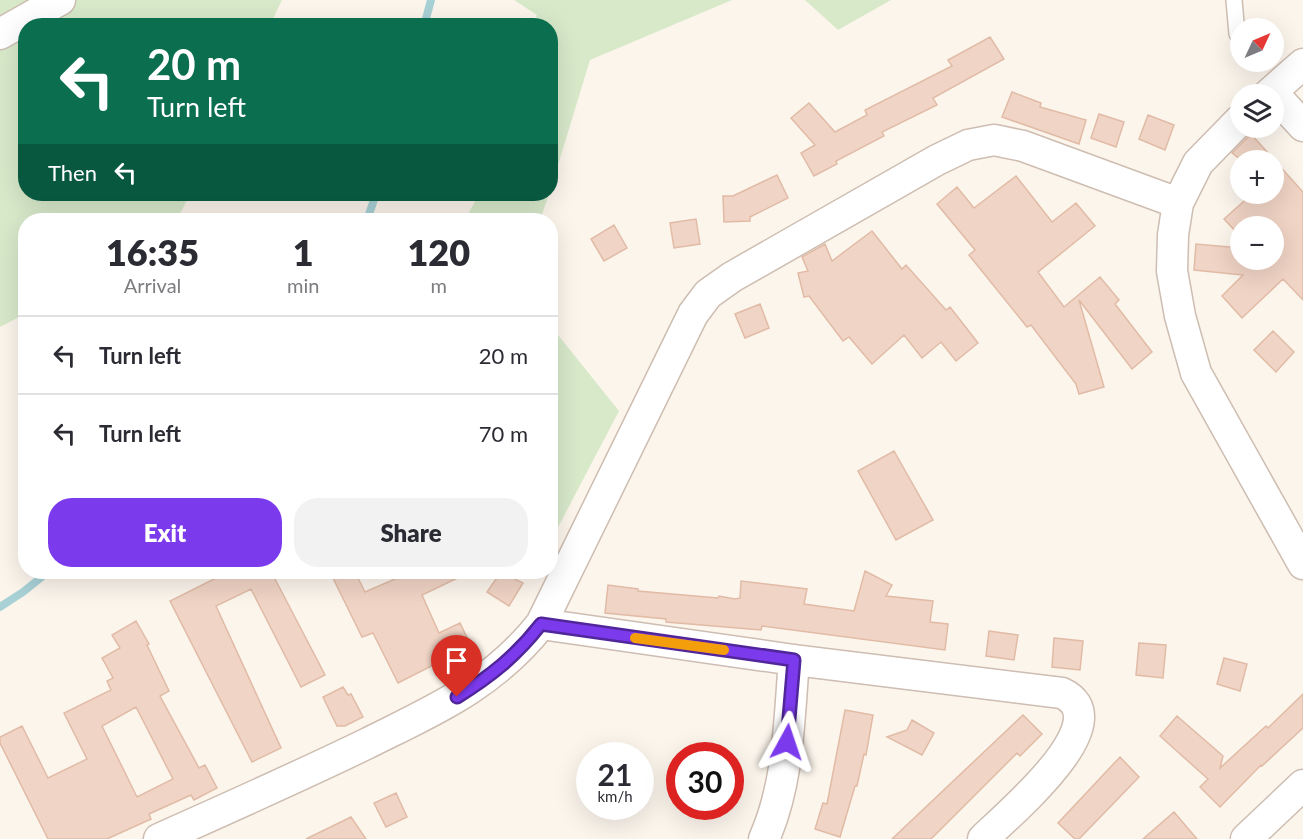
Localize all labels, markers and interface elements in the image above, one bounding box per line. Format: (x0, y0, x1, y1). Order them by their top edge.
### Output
north arrow (1230, 18, 1284, 72)
map controls (1230, 18, 1284, 270)
text: 20 m (147, 39, 241, 89)
icon: left (48, 42, 126, 120)
button: layers (1230, 84, 1284, 138)
text: Turn left (147, 90, 246, 123)
button: + (1230, 150, 1284, 204)
icon: left (109, 156, 142, 189)
text: Then (48, 159, 97, 186)
button: − (1230, 216, 1284, 270)
text: 16:35 (106, 230, 199, 274)
text: 1 (293, 230, 314, 274)
text: 120 (407, 230, 470, 274)
text: Arrival (124, 273, 181, 297)
text: min (287, 273, 319, 297)
text: m (430, 273, 447, 297)
icon: left (48, 339, 81, 372)
text: Turn left (99, 342, 181, 369)
text: 20 m (479, 342, 528, 369)
icon: left (48, 417, 81, 450)
text: Turn left (99, 420, 181, 447)
text: 70 m (479, 420, 528, 447)
button: Exit (48, 498, 282, 567)
button: Share (294, 498, 528, 567)
pin (431, 635, 482, 697)
icon: arrive (440, 644, 473, 677)
position arrow (755, 710, 819, 774)
speed limit sign: 30 (666, 742, 744, 820)
text: 21 (598, 756, 632, 792)
text: km/h (597, 787, 633, 805)

